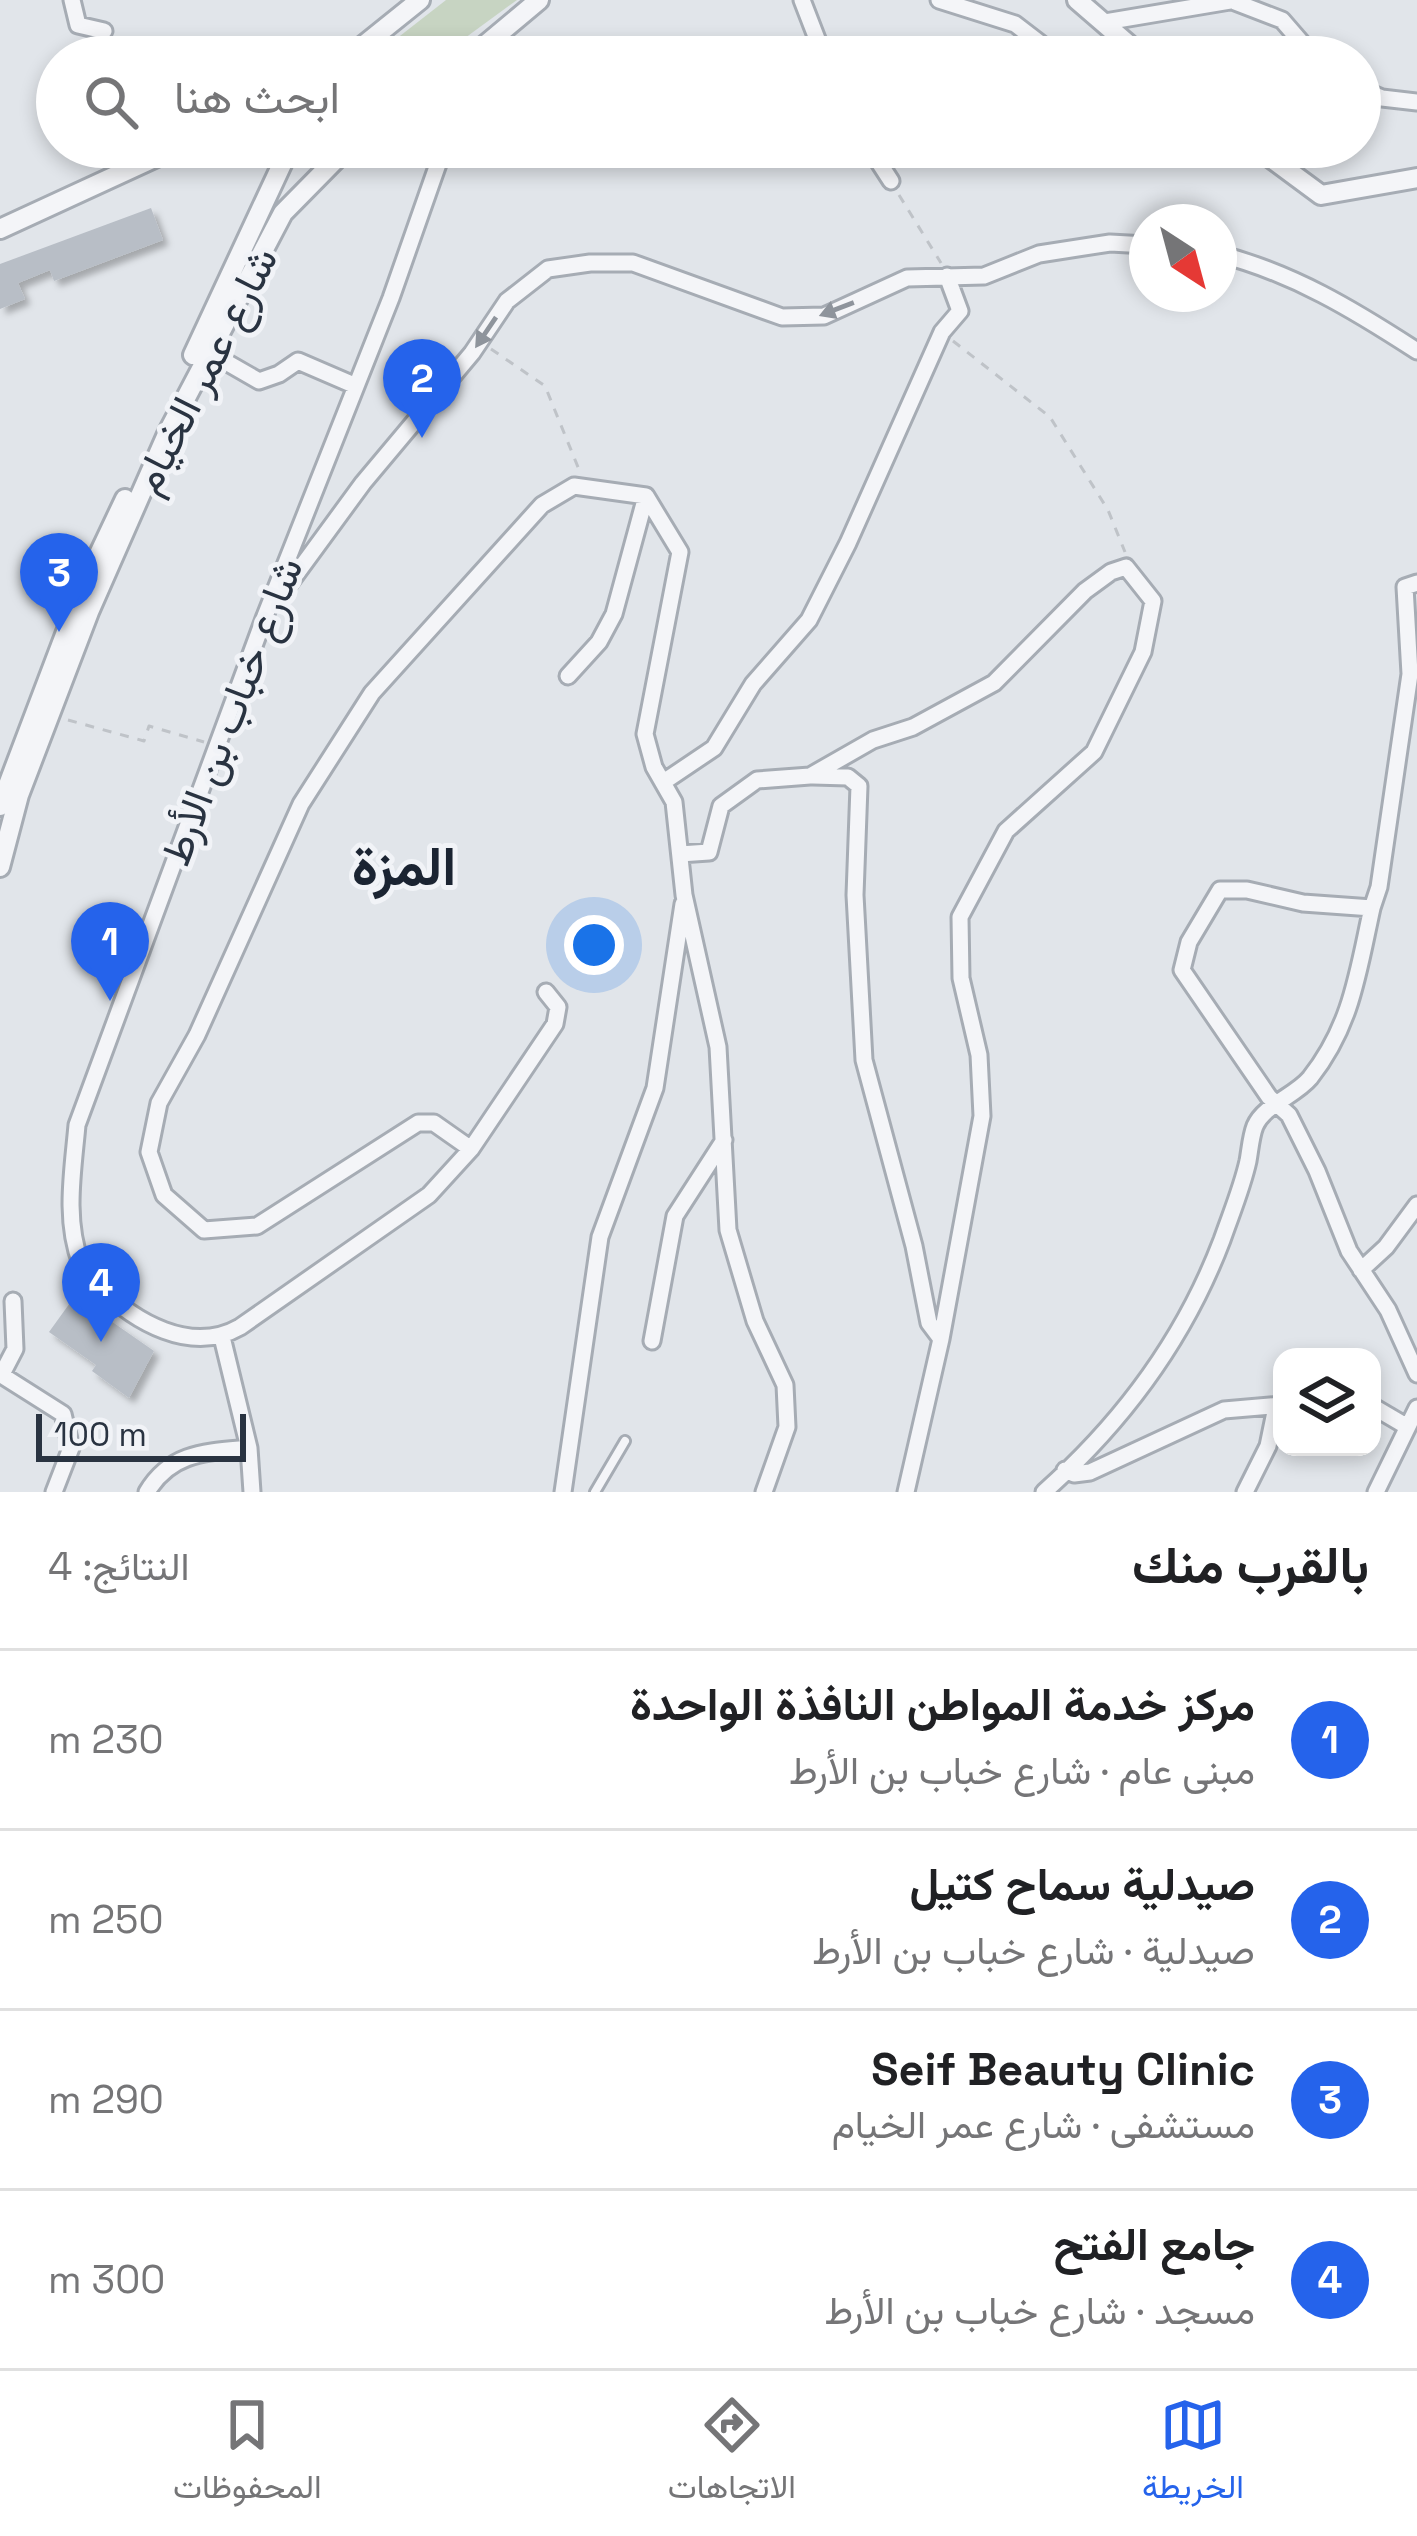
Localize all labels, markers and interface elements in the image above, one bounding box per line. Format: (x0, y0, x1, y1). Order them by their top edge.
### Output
search box (36, 36, 1381, 168)
icon: search (78, 69, 144, 135)
text: ابحث هنا (174, 69, 340, 126)
north arrow (1129, 204, 1237, 312)
street label: شارع عمر الخيام (120, 238, 291, 503)
one-way arrow (818, 300, 854, 319)
one-way arrow (475, 315, 498, 348)
pin: 2 (383, 339, 461, 438)
pin: 3 (20, 533, 98, 632)
street label: شارع خباب بن الأرط (148, 550, 316, 873)
district label: المزة (352, 832, 456, 901)
pin: 1 (71, 902, 149, 1001)
your location (564, 915, 624, 975)
pin: 4 (62, 1243, 140, 1342)
map controls (1273, 1348, 1381, 1456)
button: layers (1273, 1348, 1381, 1456)
scale bar (36, 1408, 246, 1461)
text: 100 m (54, 1414, 147, 1456)
text: بالقرب منك (1132, 1533, 1369, 1598)
text: النتائج: 4 (48, 1542, 190, 1591)
text: مركز خدمة المواطن النافذة الواحدة (630, 1676, 1255, 1733)
text: 230 m (48, 1715, 164, 1764)
text: 1 (1321, 1715, 1339, 1764)
text: مبنى عام · شارع خباب بن الأرط (789, 1746, 1255, 1795)
text: صيدلية سماح كتيل (909, 1856, 1255, 1913)
text: 250 m (48, 1895, 163, 1944)
text: 2 (1318, 1895, 1342, 1944)
text: صيدلية · شارع خباب بن الأرط (812, 1926, 1255, 1975)
text: Seif Beauty Clinic (871, 2041, 1255, 2098)
text: 290 m (48, 2075, 164, 2124)
text: 3 (1318, 2075, 1342, 2124)
text: مستشفى · شارع عمر الخيام (832, 2100, 1255, 2149)
text: جامع الفتح (1054, 2216, 1255, 2273)
text: 300 m (48, 2255, 165, 2304)
text: 4 (1318, 2255, 1342, 2304)
text: مسجد · شارع خباب بن الأرط (824, 2286, 1255, 2335)
tab: المحفوظات (173, 2392, 322, 2516)
tab: الاتجاهات (668, 2392, 796, 2516)
tab: الخريطة (1142, 2392, 1244, 2516)

